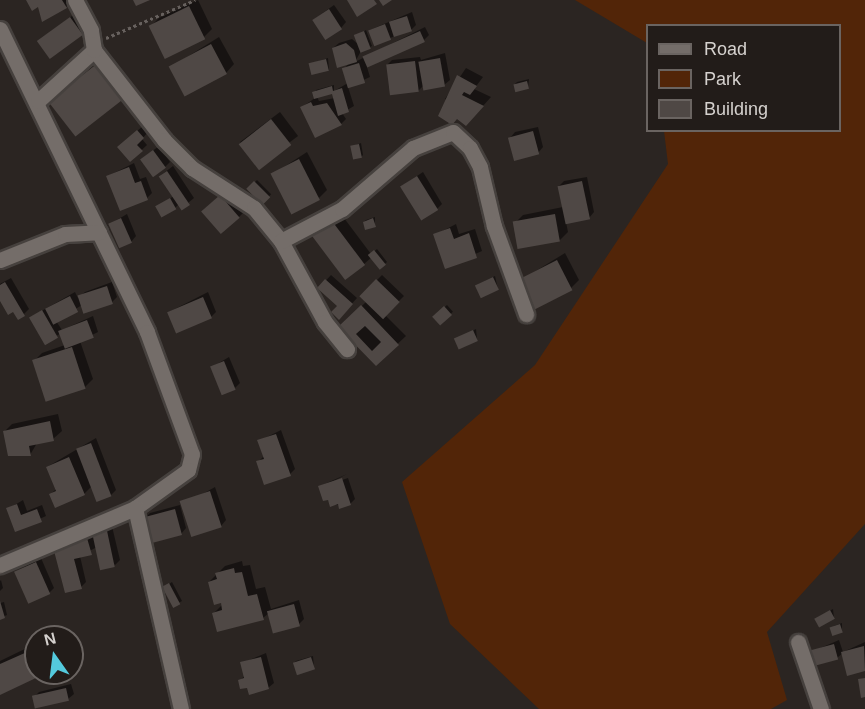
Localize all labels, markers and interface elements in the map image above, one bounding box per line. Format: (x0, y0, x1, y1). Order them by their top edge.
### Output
legend (646, 24, 841, 132)
text: Road (704, 39, 747, 59)
text: Park (704, 69, 741, 89)
text: Building (704, 99, 768, 119)
north arrow (24, 625, 84, 685)
text: N (42, 629, 58, 649)

